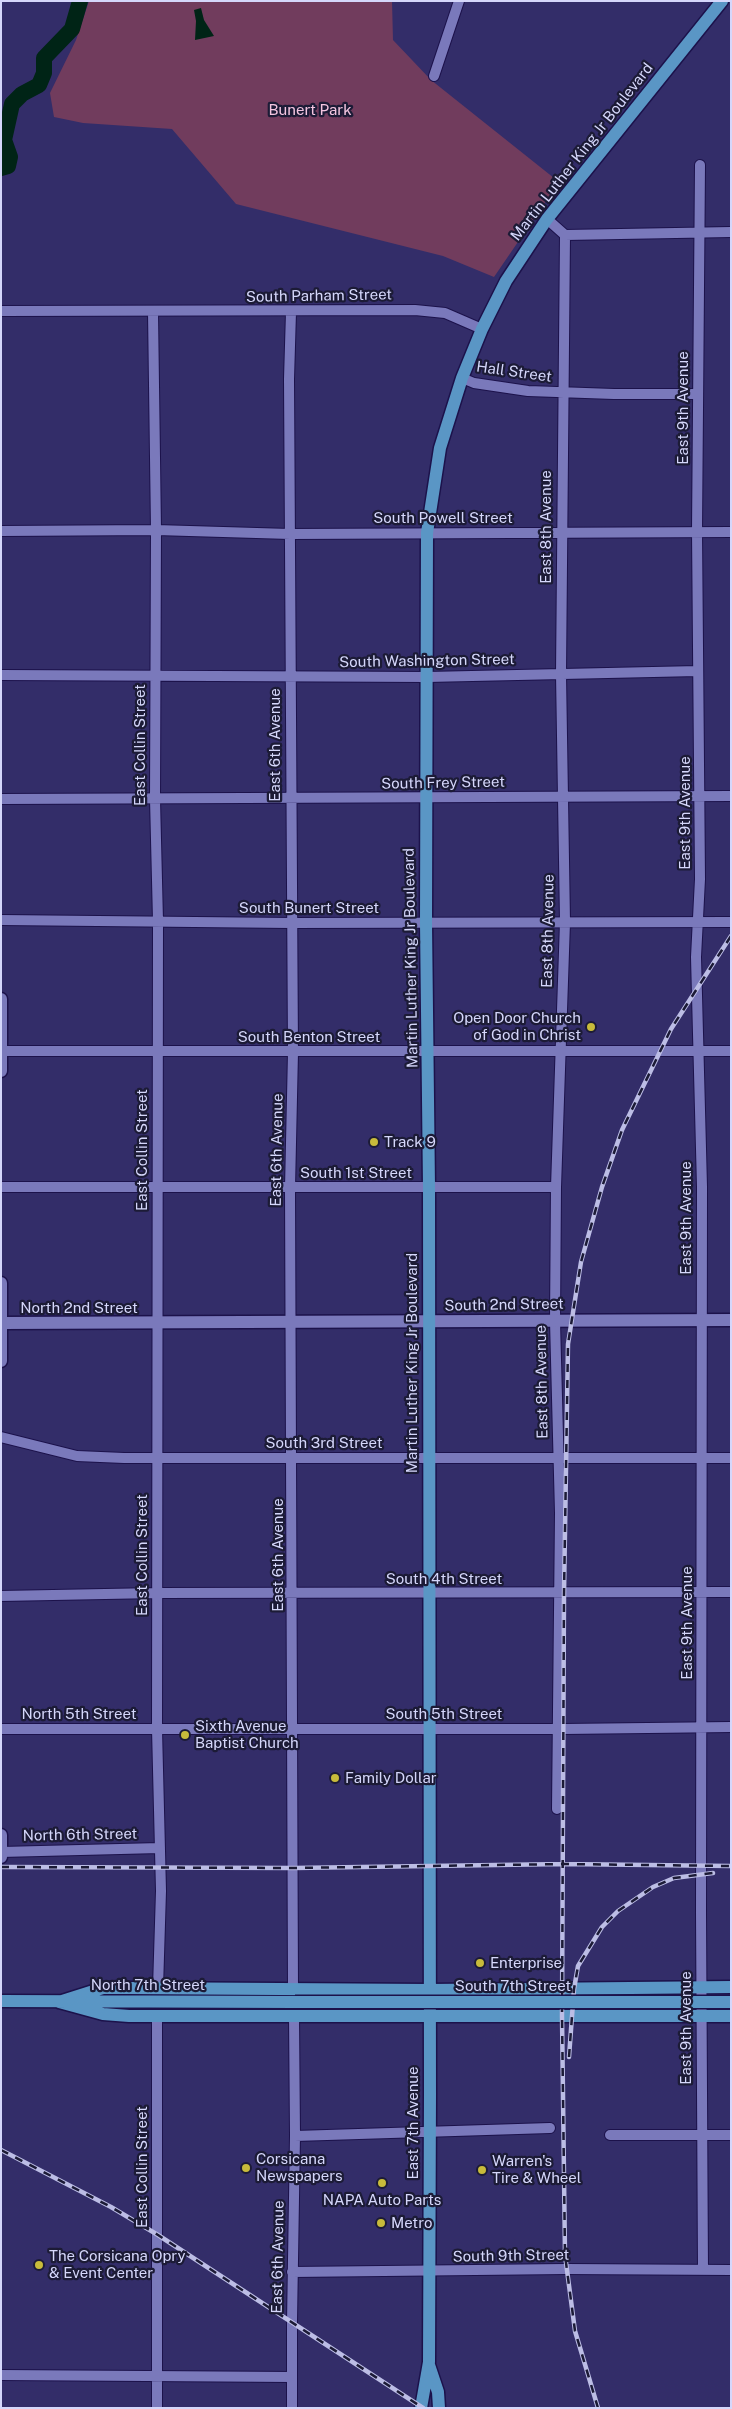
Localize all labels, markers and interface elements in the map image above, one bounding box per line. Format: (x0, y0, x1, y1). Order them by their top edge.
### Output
street label: Martin Luther King Jr Boulevard (507, 60, 657, 244)
park label: Bunert Park (268, 101, 352, 119)
street label: South Parham Street (246, 286, 392, 306)
street label: East 9th Avenue (674, 351, 692, 465)
street label: Hall Street (475, 358, 553, 386)
street label: East 8th Avenue (537, 470, 555, 584)
street label: South Powell Street (373, 509, 513, 527)
street label: South Washington Street (339, 650, 515, 672)
street label: East Collin Street (131, 684, 149, 806)
street label: East 6th Avenue (266, 688, 284, 802)
street label: East 9th Avenue (676, 756, 694, 870)
street label: South Frey Street (381, 773, 505, 793)
street label: Martin Luther King Jr Boulevard (400, 848, 422, 1068)
street label: East 8th Avenue (538, 874, 558, 988)
street label: South Bunert Street (239, 899, 379, 917)
place label: Open Door Church of God in Christ (453, 1009, 581, 1044)
marker: Open Door Church of God in Christ (585, 1021, 597, 1033)
street label: South Benton Street (238, 1028, 380, 1046)
street label: East Collin Street (133, 1089, 151, 1211)
street label: East 6th Avenue (267, 1093, 287, 1207)
place label: Track 9 (384, 1133, 436, 1151)
marker: Track 9 (368, 1136, 380, 1148)
street label: East 9th Avenue (677, 1161, 695, 1275)
street label: South 1st Street (300, 1164, 412, 1182)
street label: Martin Luther King Jr Boulevard (403, 1253, 421, 1473)
street label: South 2nd Street (444, 1295, 564, 1315)
street label: North 2nd Street (20, 1299, 138, 1317)
street label: East 8th Avenue (532, 1325, 552, 1439)
street label: South 3rd Street (266, 1434, 382, 1452)
street label: East Collin Street (133, 1494, 151, 1616)
street label: East 6th Avenue (269, 1498, 287, 1612)
street label: East 9th Avenue (678, 1566, 696, 1680)
street label: South 4th Street (386, 1570, 502, 1588)
street label: North 5th Street (21, 1705, 137, 1723)
street label: South 5th Street (386, 1705, 502, 1723)
place label: Sixth Avenue Baptist Church (195, 1717, 299, 1752)
marker: Sixth Avenue Baptist Church (179, 1729, 191, 1741)
place label: Family Dollar (345, 1769, 437, 1787)
marker: Family Dollar (329, 1772, 341, 1784)
street label: North 6th Street (22, 1825, 138, 1845)
place label: Enterprise (490, 1954, 562, 1972)
marker: Enterprise (474, 1957, 486, 1969)
street label: East 9th Avenue (677, 1971, 695, 2085)
street label: North 7th Street (91, 1976, 205, 1994)
street label: South 7th Street (455, 1977, 571, 1995)
street label: East 7th Avenue (404, 2067, 422, 2179)
street label: East Collin Street (133, 2106, 151, 2228)
place label: Corsicana Newspapers (256, 2150, 343, 2185)
place label: Warren's Tire & Wheel (492, 2152, 581, 2187)
marker: Corsicana Newspapers (240, 2162, 252, 2174)
marker: Warren's Tire & Wheel (476, 2164, 488, 2176)
marker: NAPA Auto Parts (376, 2177, 388, 2189)
place label: NAPA Auto Parts (323, 2191, 441, 2209)
street label: East 6th Avenue (268, 2200, 288, 2314)
place label: Metro (391, 2214, 432, 2232)
marker: Metro (375, 2217, 387, 2229)
street label: South 9th Street (453, 2246, 569, 2266)
place label: The Corsicana Opry & Event Center (49, 2247, 185, 2282)
marker: The Corsicana Opry & Event Center (33, 2259, 45, 2271)

